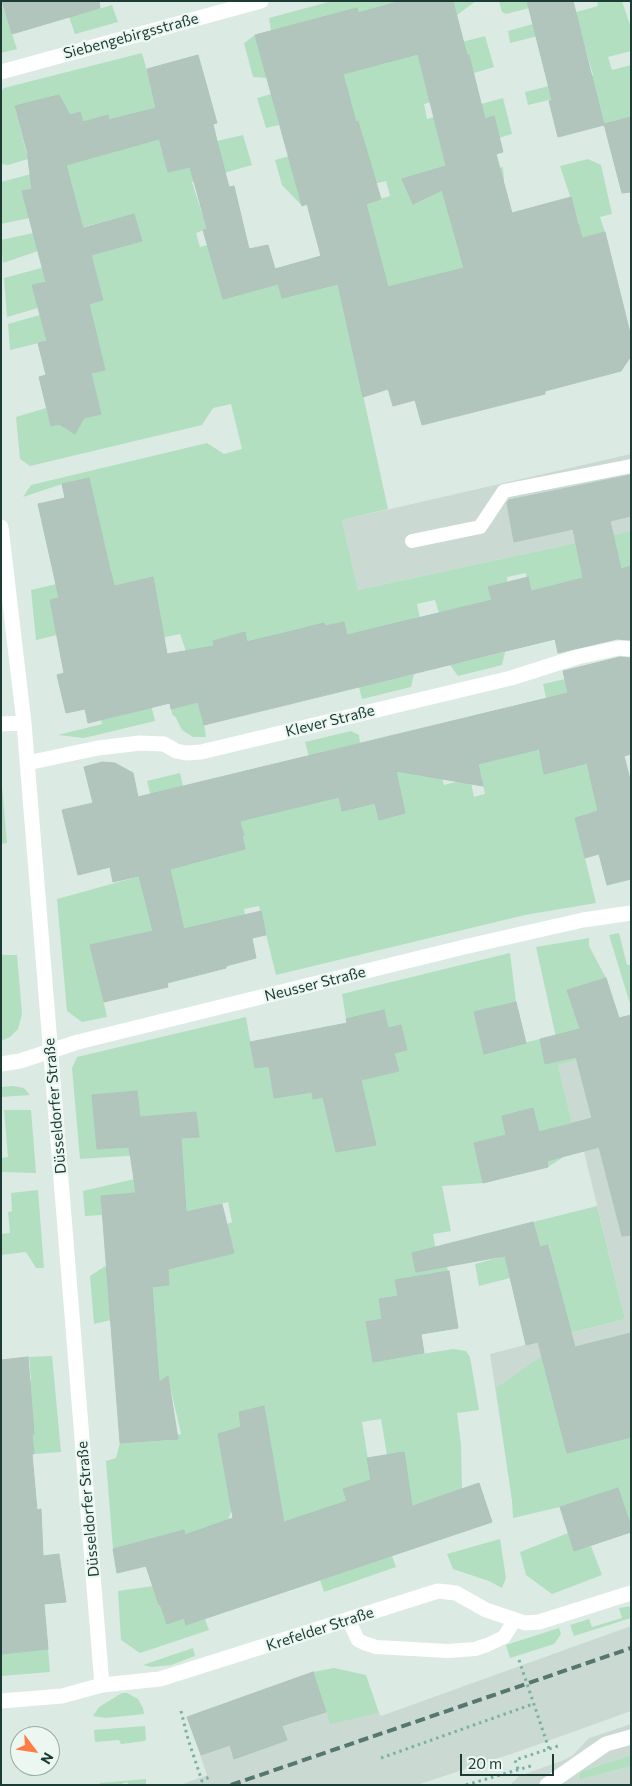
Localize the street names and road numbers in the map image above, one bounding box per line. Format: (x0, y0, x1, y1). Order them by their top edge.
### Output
street label: Siebengebirgsstraße (61, 9, 201, 63)
street label: Klever Straße (284, 701, 376, 741)
street label: Neusser Straße (263, 963, 367, 1005)
street label: Düsseldorfer Straße (40, 1037, 70, 1175)
street label: Düsseldorfer Straße (73, 1440, 103, 1578)
street label: Krefelder Straße (264, 1603, 376, 1655)

